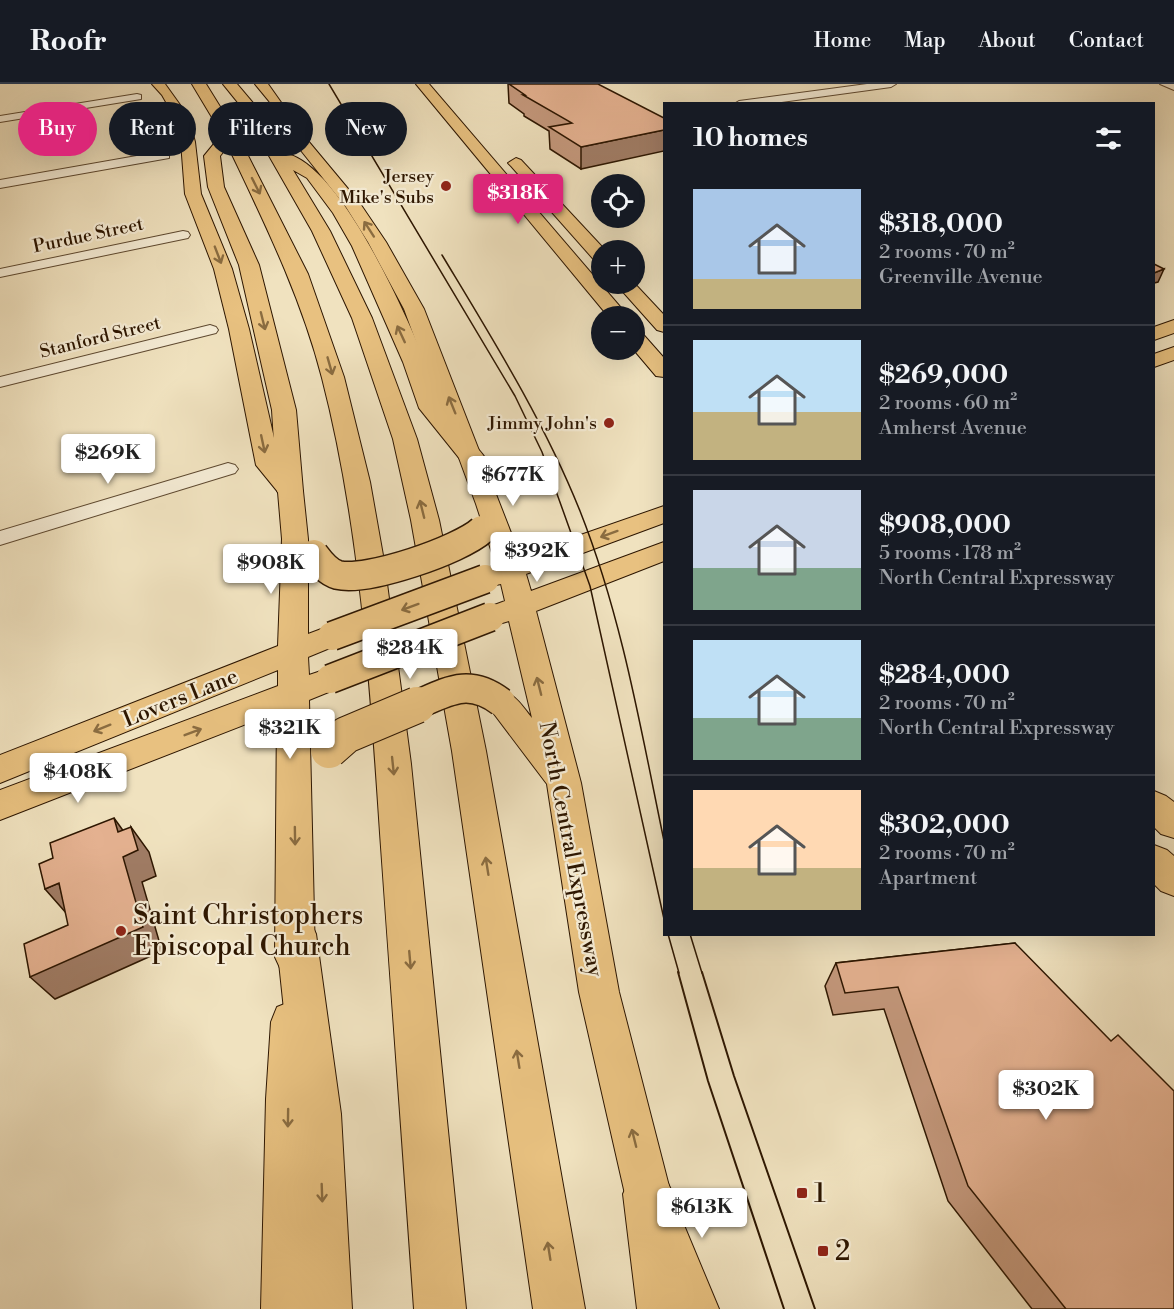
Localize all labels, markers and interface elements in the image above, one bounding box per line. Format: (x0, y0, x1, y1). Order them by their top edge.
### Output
text: Roofr (30, 24, 107, 59)
text: Home (814, 28, 871, 54)
text: Map (904, 28, 946, 54)
text: About (979, 28, 1036, 54)
text: Contact (1069, 28, 1144, 54)
chip: Buy (18, 102, 97, 156)
chip: Rent (109, 102, 196, 156)
chip: Filters (208, 102, 313, 156)
chip: New (325, 102, 407, 156)
text: 10 homes (693, 122, 808, 154)
icon: filters (1092, 122, 1125, 155)
place label: Jersey Mike's Subs (339, 165, 434, 209)
pin: $318K (476, 174, 560, 225)
map controls (591, 174, 645, 360)
button: locate (591, 174, 645, 228)
one-way arrow (250, 177, 262, 194)
marker: Jersey Mike's Subs (439, 179, 453, 193)
text: $318K (487, 181, 549, 206)
text: $318,000 (879, 208, 1003, 240)
street label: Purdue Street (31, 212, 146, 258)
icon: home (741, 213, 813, 285)
one-way arrow (362, 221, 375, 238)
button: + (591, 240, 645, 294)
text: 2 rooms · 70 m² (879, 240, 1015, 265)
one-way arrow (213, 245, 224, 264)
text: Greenville Avenue (879, 265, 1043, 290)
button: − (591, 306, 645, 360)
street label: Stanford Street (37, 311, 163, 364)
one-way arrow (257, 312, 269, 331)
one-way arrow (395, 325, 407, 343)
one-way arrow (325, 356, 336, 375)
text: $269,000 (879, 359, 1008, 391)
icon: home (741, 364, 813, 436)
text: 2 rooms · 60 m² (879, 391, 1017, 416)
one-way arrow (446, 396, 457, 415)
place label: Jimmy John's (487, 412, 597, 435)
marker: Jimmy John's (602, 416, 616, 430)
text: Amherst Avenue (879, 416, 1027, 441)
pin: $269K (66, 434, 150, 485)
one-way arrow (258, 434, 269, 454)
text: $269K (75, 441, 141, 466)
pin: $677K (471, 456, 555, 507)
text: $677K (481, 463, 545, 488)
one-way arrow (416, 500, 428, 519)
text: $908,000 (879, 509, 1011, 541)
icon: home (741, 514, 813, 586)
one-way arrow (601, 529, 619, 540)
pin: $392K (495, 532, 579, 583)
text: $392K (504, 539, 570, 564)
text: 5 rooms · 178 m² (879, 541, 1021, 566)
pin: $908K (229, 544, 313, 595)
text: $908K (237, 551, 305, 576)
text: North Central Expressway (879, 566, 1115, 591)
one-way arrow (401, 602, 420, 613)
pin: $284K (368, 629, 452, 680)
text: $284K (376, 636, 444, 661)
text: $284,000 (879, 659, 1010, 691)
street label: Lovers Lane (119, 663, 242, 734)
icon: home (741, 664, 813, 736)
one-way arrow (533, 677, 544, 696)
text: 2 rooms · 70 m² (879, 691, 1015, 716)
pin: $321K (248, 709, 332, 760)
text: $321K (259, 716, 321, 741)
text: North Central Expressway (879, 716, 1115, 741)
street label: North Central Expressway (533, 720, 609, 979)
one-way arrow (94, 723, 112, 734)
one-way arrow (183, 726, 202, 737)
pin: $408K (36, 753, 120, 804)
one-way arrow (388, 755, 399, 775)
text: $408K (44, 760, 112, 785)
text: $302,000 (879, 809, 1010, 841)
icon: home (741, 814, 813, 886)
one-way arrow (289, 825, 301, 845)
text: 2 rooms · 70 m² (879, 841, 1015, 866)
one-way arrow (482, 857, 493, 877)
text: Apartment (879, 866, 977, 891)
place label: Saint Christophers Episcopal Church (133, 899, 363, 964)
marker: Saint Christophers Episcopal Church (114, 924, 128, 938)
one-way arrow (405, 949, 416, 969)
one-way arrow (513, 1049, 524, 1069)
pin: $302K (1004, 1070, 1088, 1121)
text: $302K (1013, 1077, 1079, 1102)
one-way arrow (282, 1107, 294, 1127)
one-way arrow (628, 1128, 639, 1148)
place label: 1 (814, 1177, 826, 1211)
one-way arrow (316, 1182, 327, 1202)
marker: 1 (795, 1186, 809, 1200)
pin: $613K (660, 1188, 744, 1239)
text: $613K (671, 1195, 733, 1220)
place label: 2 (835, 1235, 850, 1269)
one-way arrow (544, 1242, 555, 1262)
marker: 2 (816, 1244, 830, 1258)

